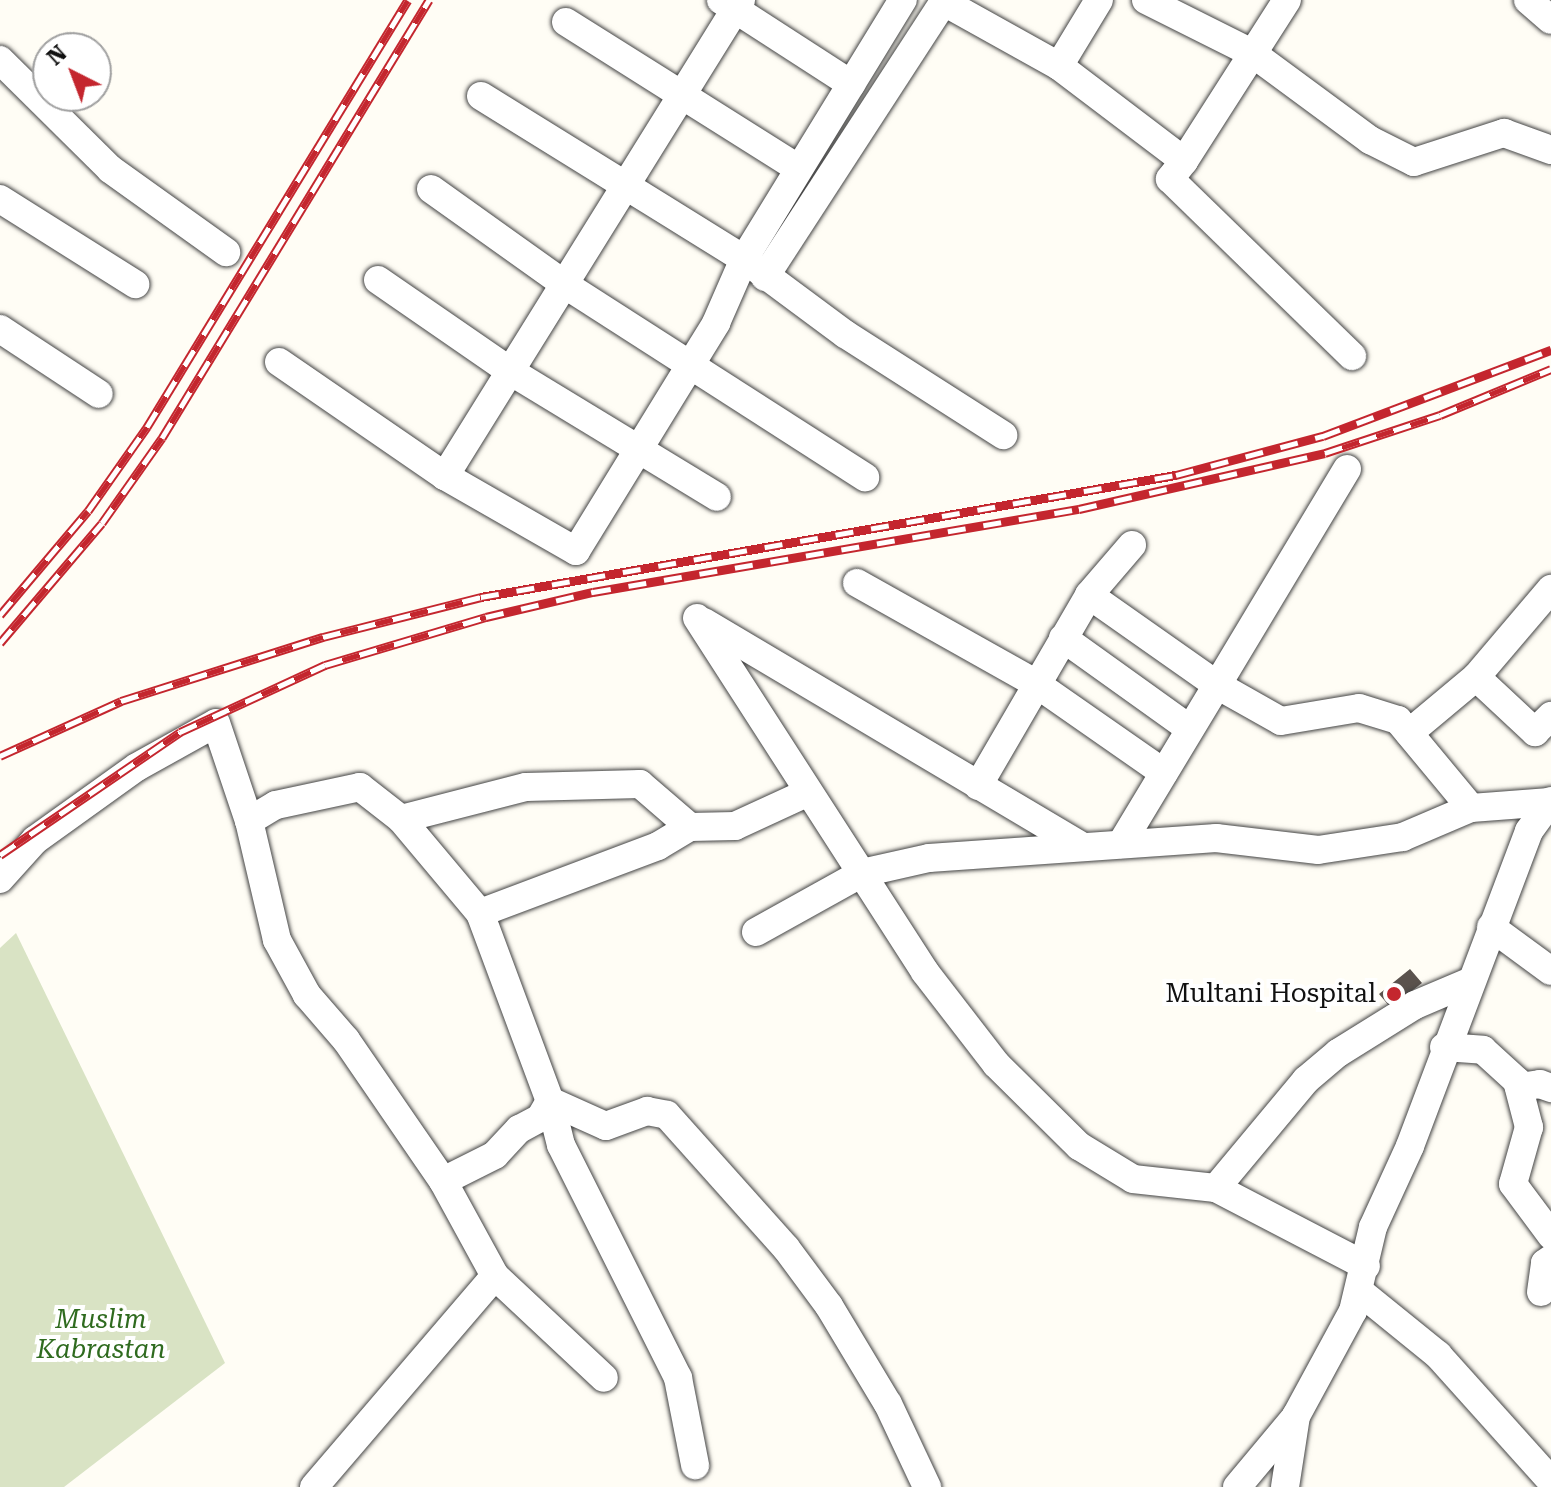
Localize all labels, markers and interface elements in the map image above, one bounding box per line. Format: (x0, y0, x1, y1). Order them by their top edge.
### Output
north arrow (32, 32, 112, 112)
text: N (42, 40, 72, 70)
place label: Multani Hospital (1165, 978, 1376, 1010)
marker: Multani Hospital (1383, 983, 1405, 1005)
park label: Muslim Kabrastan (36, 1304, 166, 1366)

